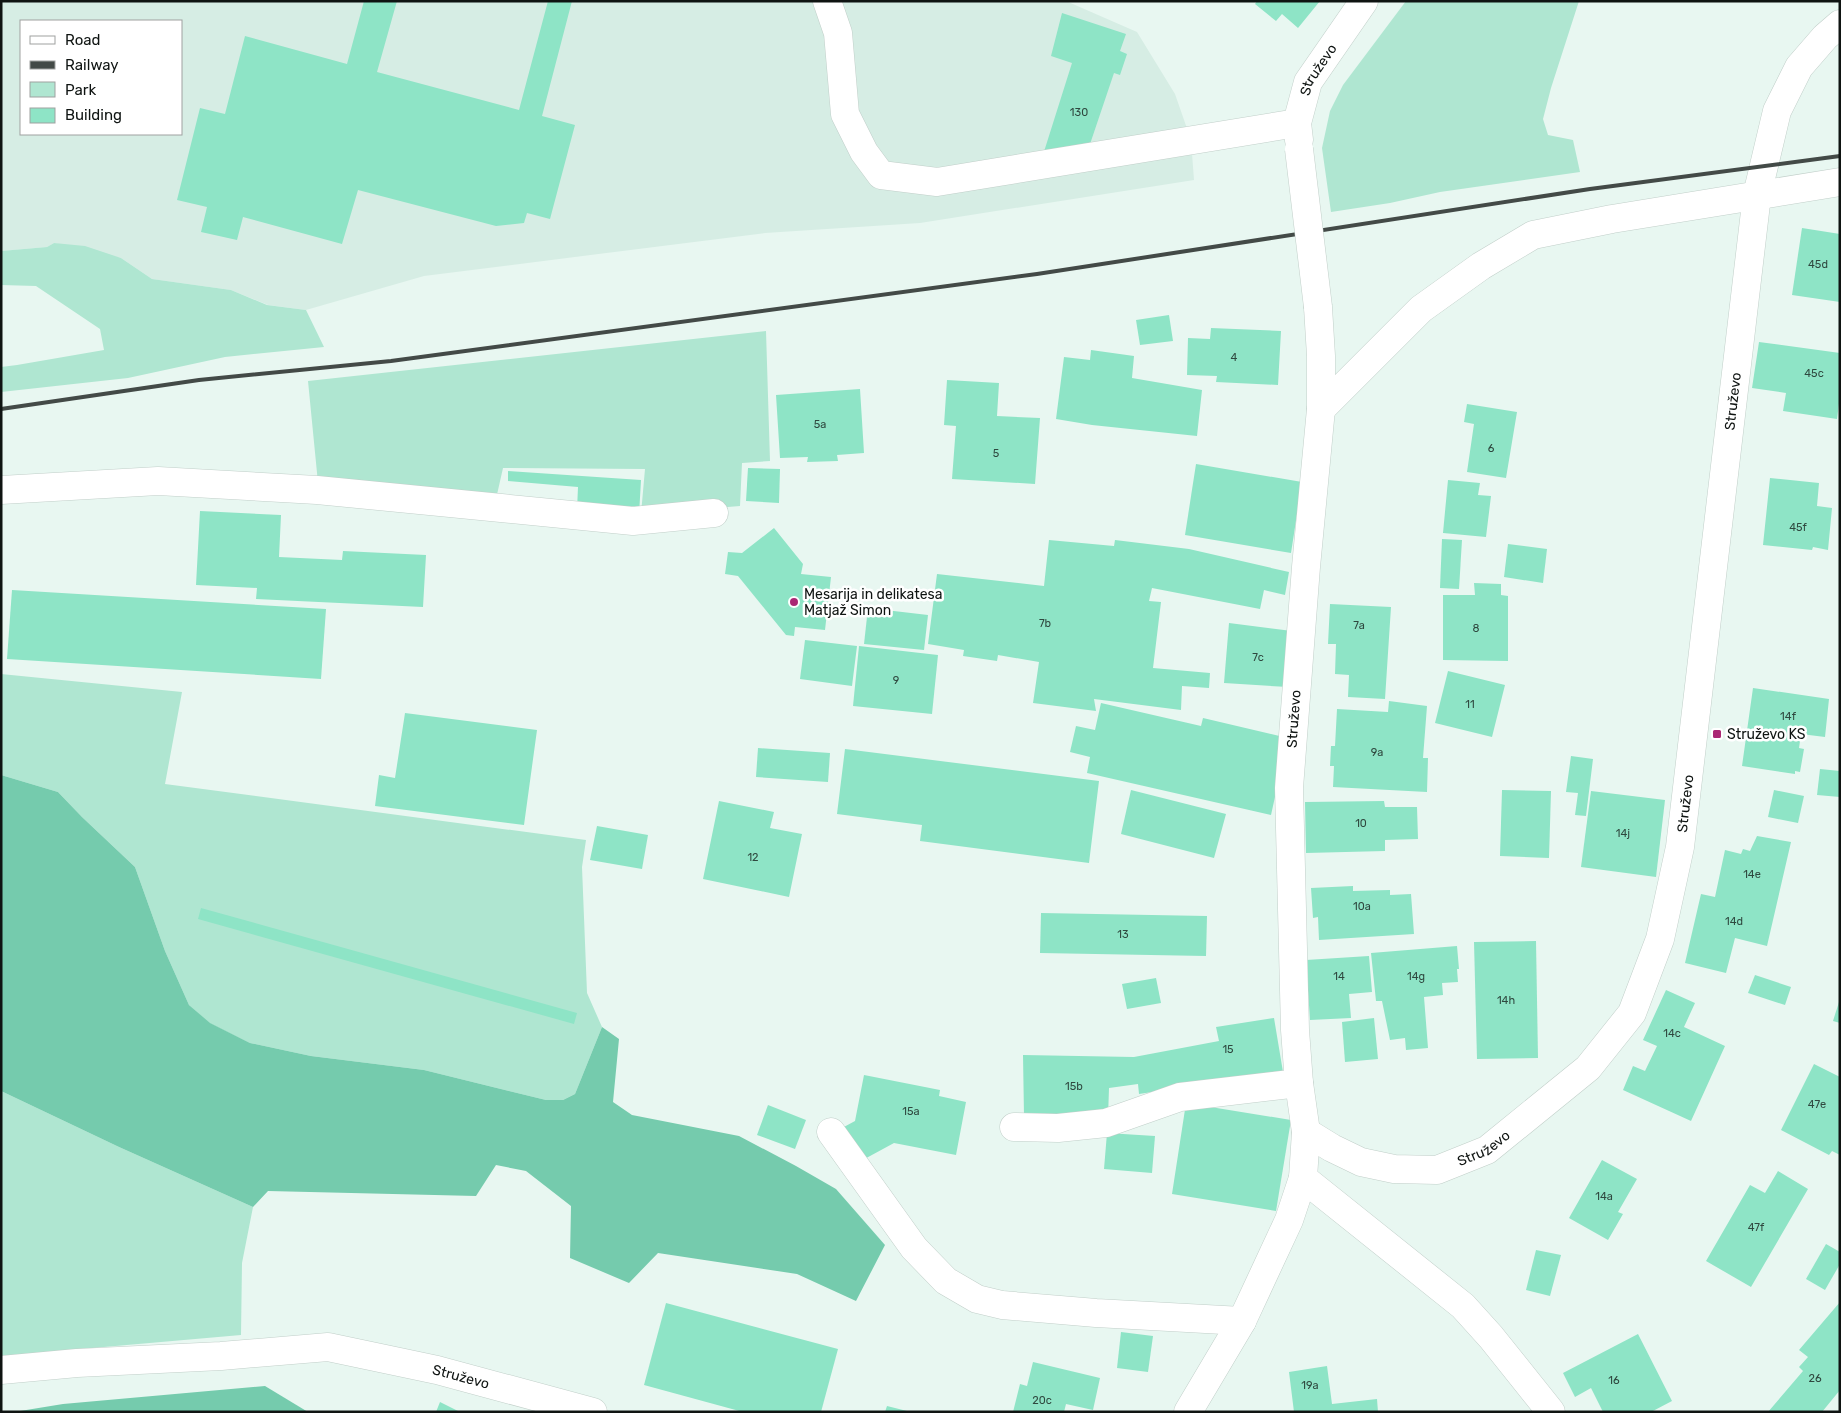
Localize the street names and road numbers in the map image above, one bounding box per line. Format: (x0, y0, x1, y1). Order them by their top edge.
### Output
street label: Struževo (1296, 41, 1340, 97)
street label: Struževo (1721, 371, 1744, 431)
street label: Struževo (1283, 689, 1305, 749)
street label: Struževo (1673, 774, 1697, 833)
street label: Struževo (1455, 1127, 1513, 1170)
street label: Struževo (431, 1361, 491, 1392)

